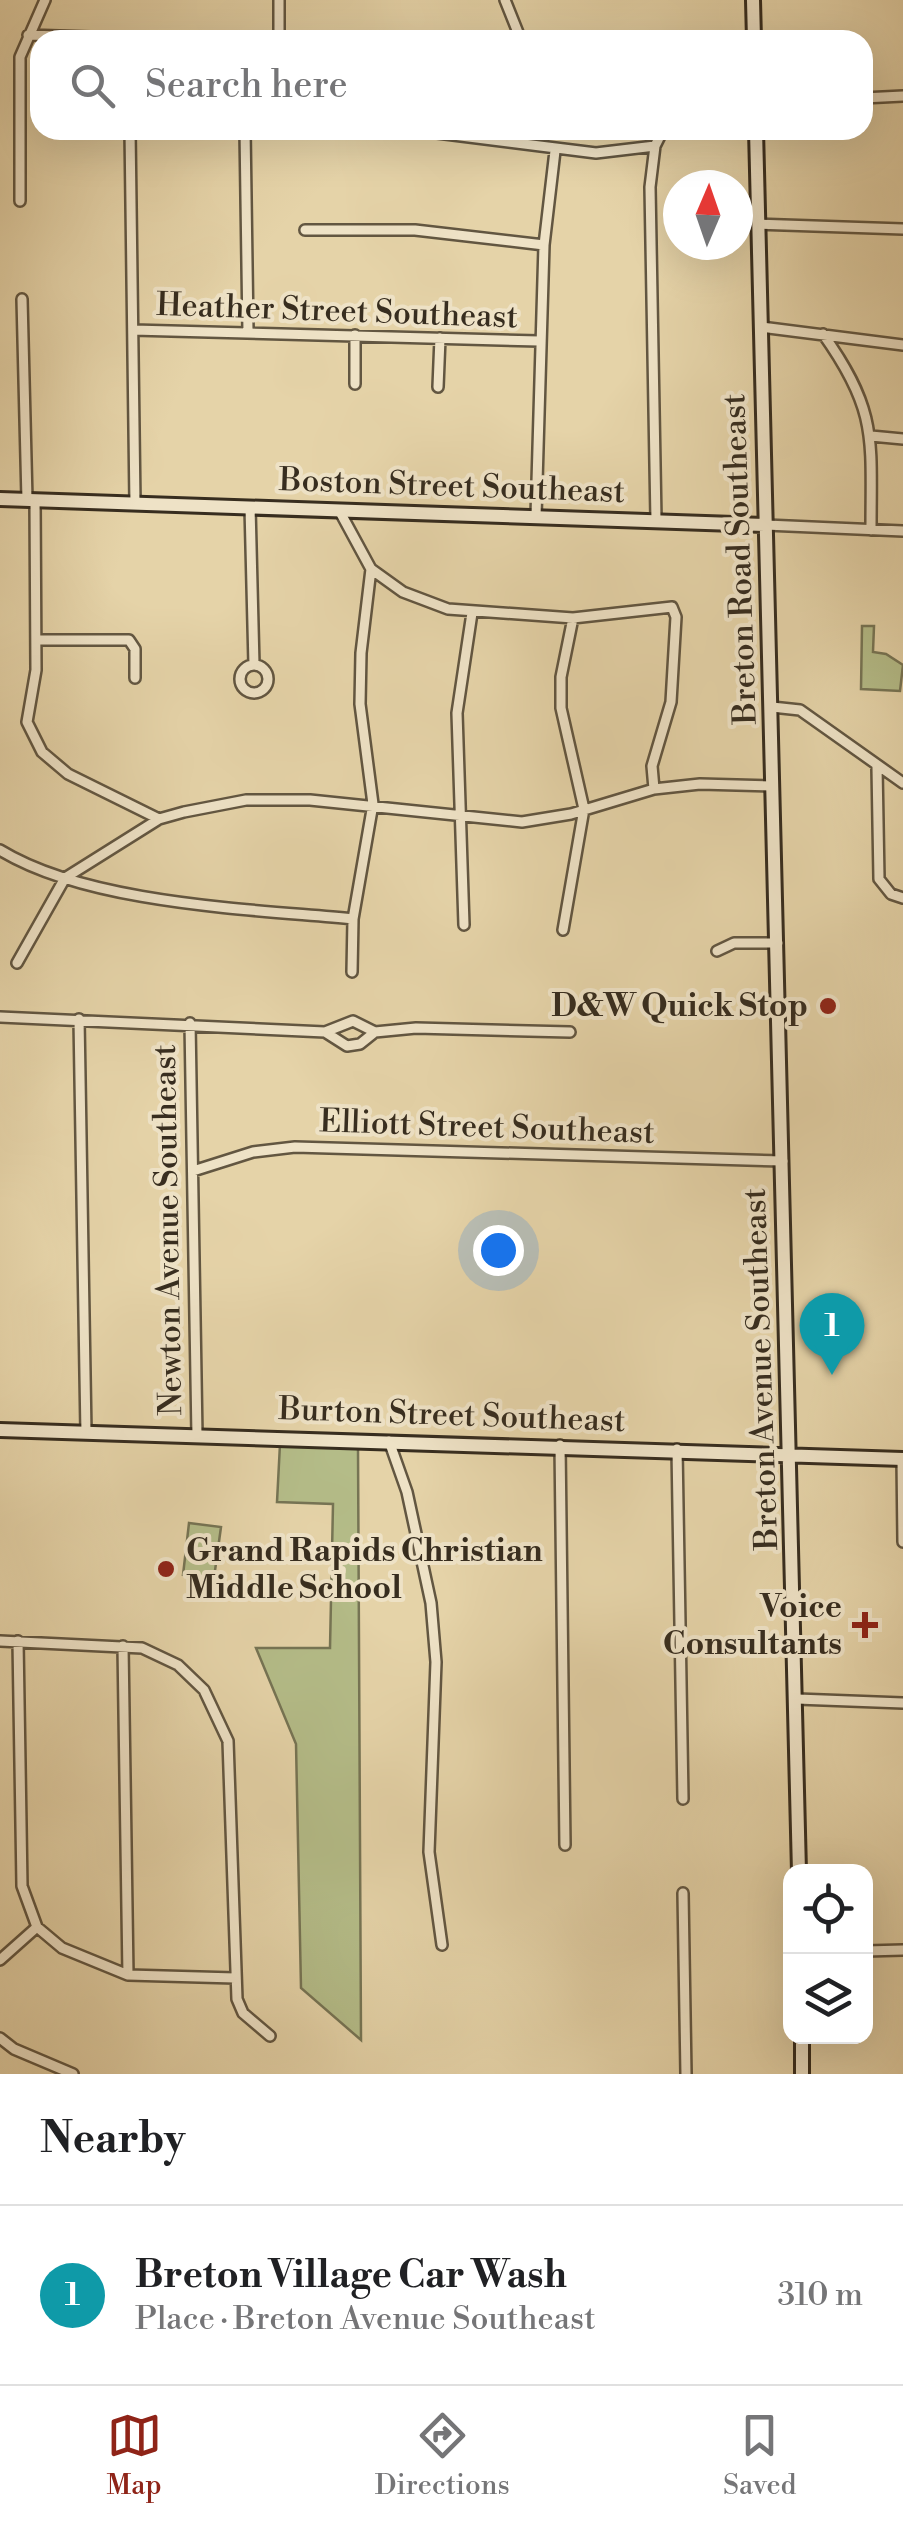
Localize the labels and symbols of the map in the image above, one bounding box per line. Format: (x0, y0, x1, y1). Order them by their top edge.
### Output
north arrow (663, 170, 753, 260)
street label: Heather Street Southeast (155, 285, 519, 337)
street label: Breton Road Southeast (714, 393, 766, 726)
street label: Boston Street Southeast (277, 460, 626, 512)
place label: D&W Quick Stop (551, 986, 808, 1026)
marker: D&W Quick Stop (817, 995, 839, 1017)
street label: Newton Avenue Southeast (145, 1044, 191, 1416)
street label: Elliott Street Southeast (319, 1101, 655, 1153)
street label: Breton Avenue Southeast (735, 1187, 787, 1552)
your location (473, 1225, 524, 1276)
pin: 1 (800, 1292, 864, 1375)
street label: Burton Street Southeast (277, 1389, 626, 1441)
place label: Grand Rapids Christian Middle School (186, 1531, 543, 1608)
marker: Grand Rapids Christian Middle School (155, 1558, 177, 1580)
place label: Voice Consultants (663, 1587, 842, 1664)
marker: Voice Consultants (852, 1612, 878, 1638)

